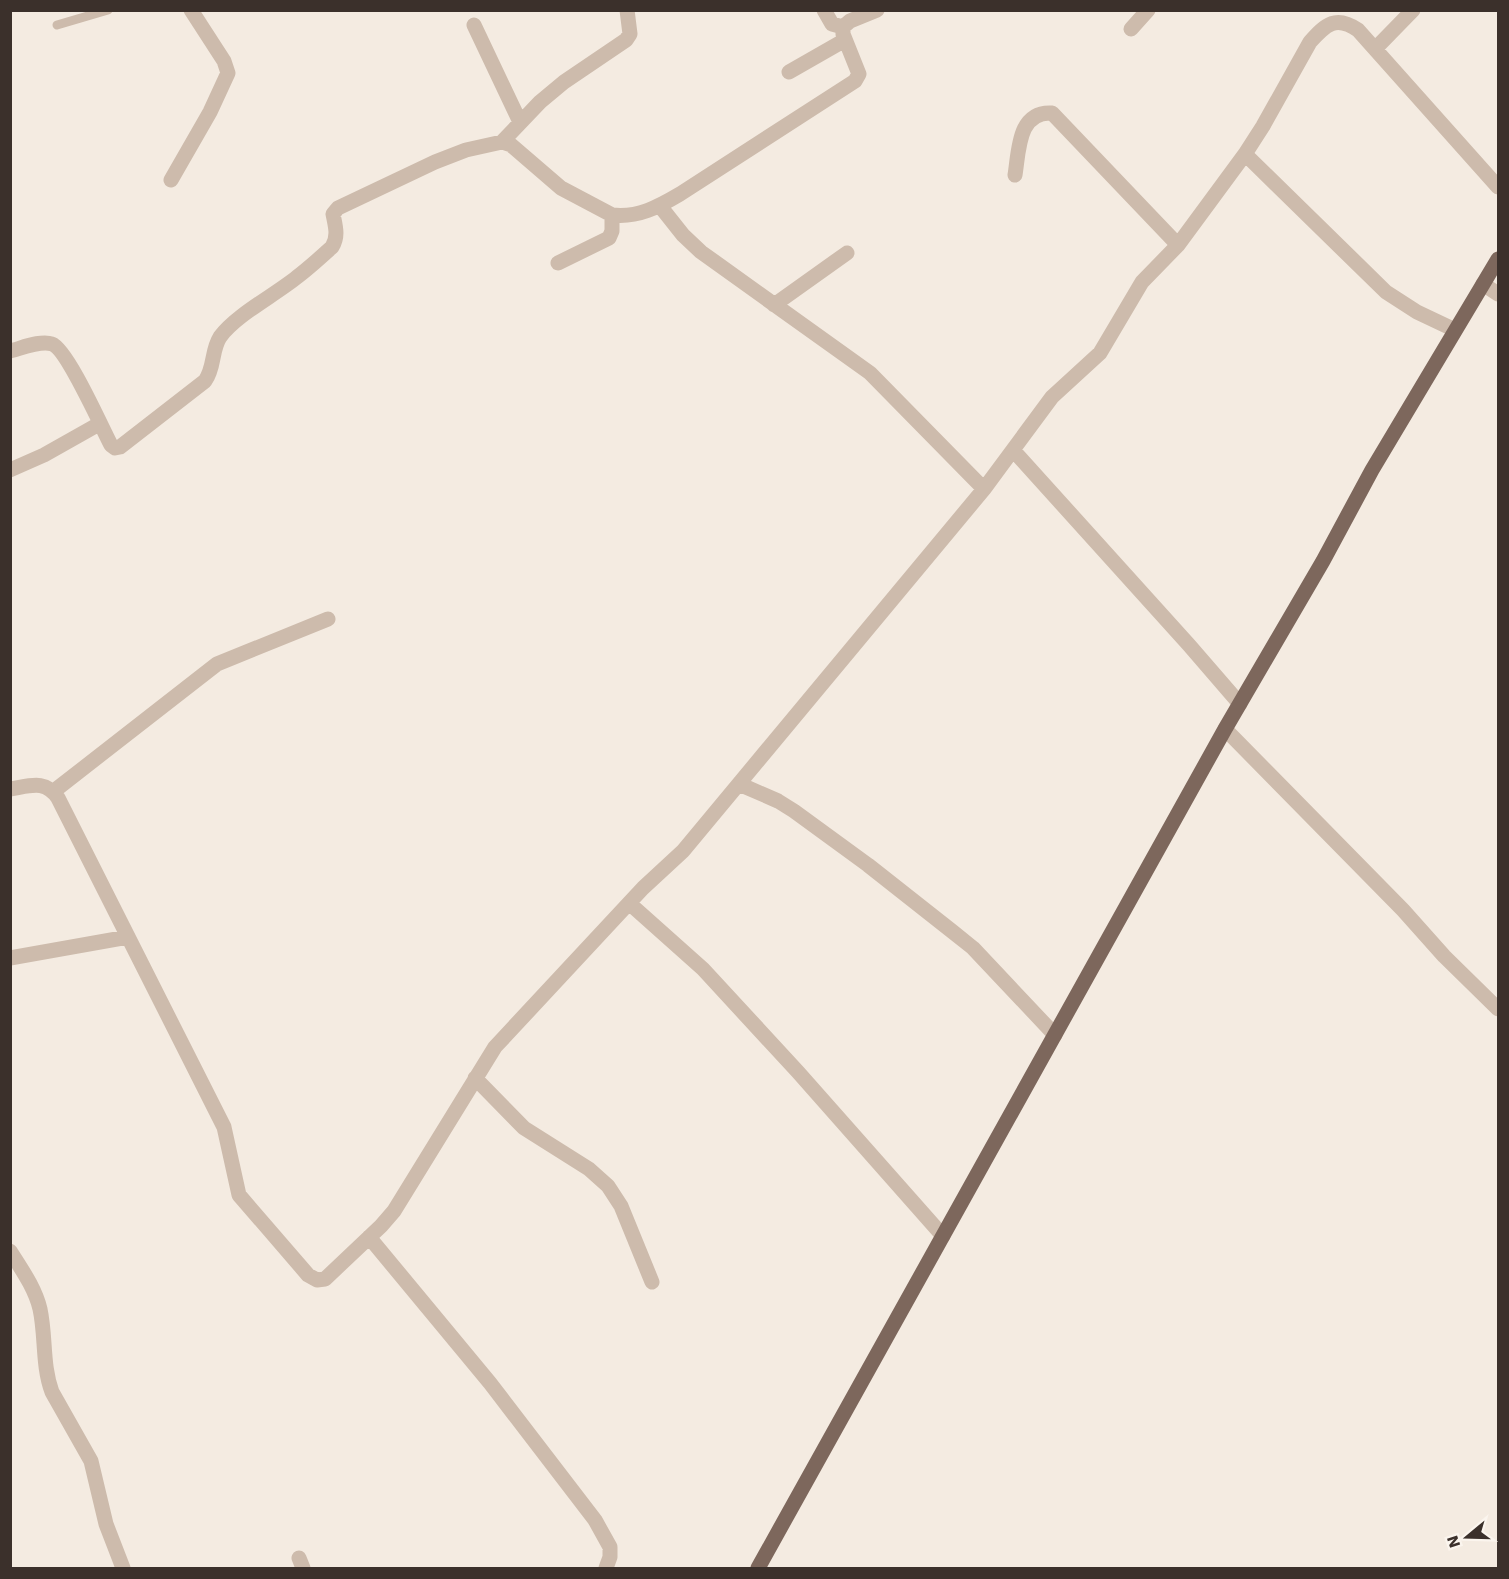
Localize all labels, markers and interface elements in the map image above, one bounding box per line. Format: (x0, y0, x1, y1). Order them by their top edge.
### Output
north arrow (1437, 1507, 1497, 1567)
text: N (1442, 1533, 1464, 1550)

